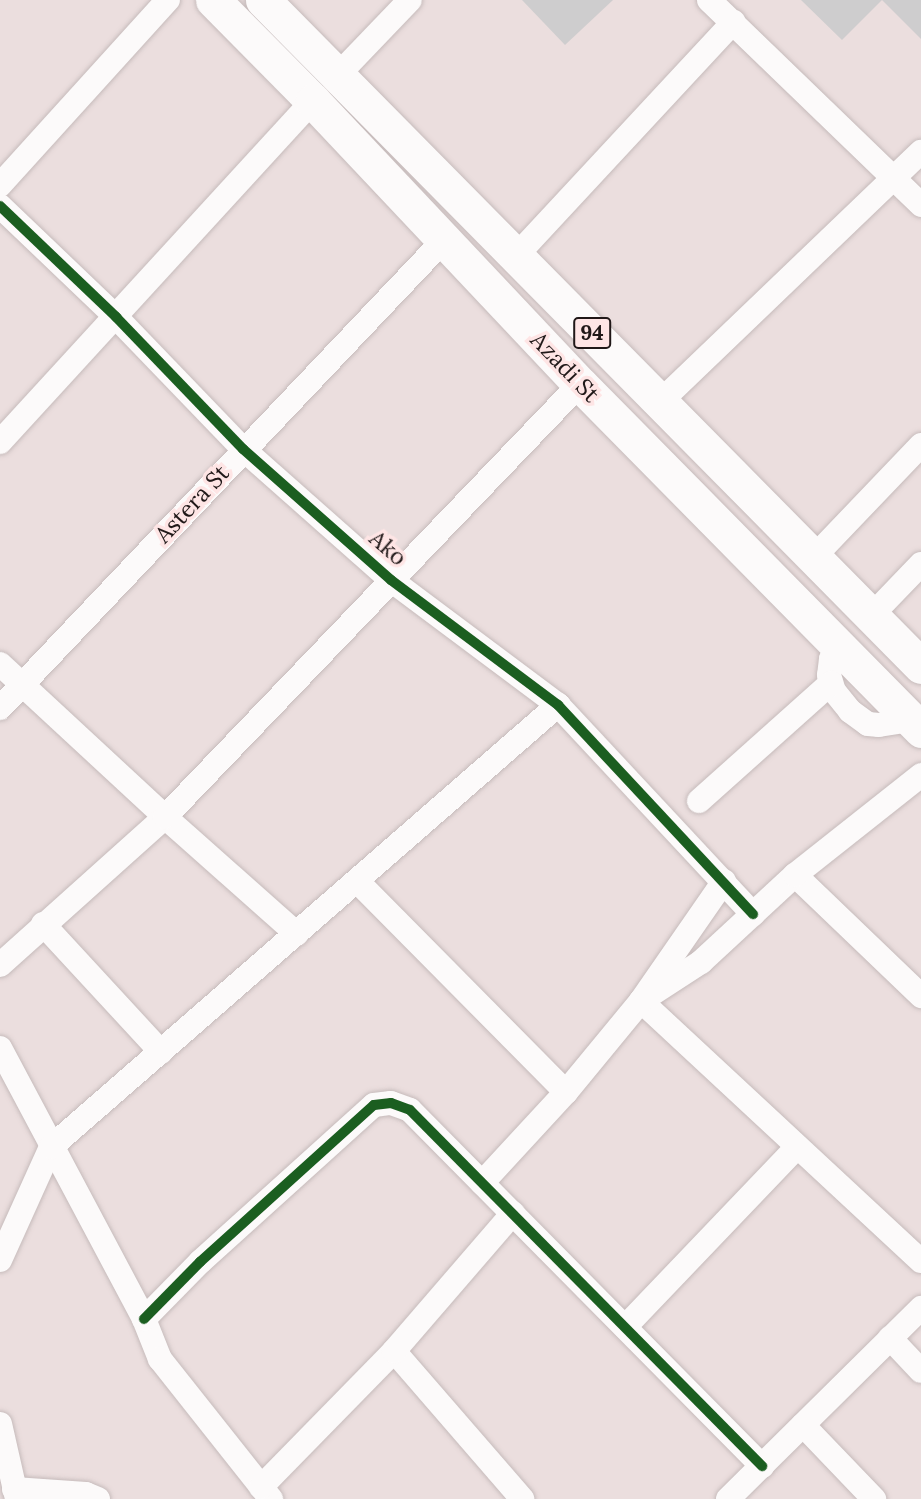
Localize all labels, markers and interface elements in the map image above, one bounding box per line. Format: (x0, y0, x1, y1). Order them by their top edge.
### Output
road number: 94 (573, 316, 611, 350)
street label: Azadi St (525, 326, 605, 408)
street label: Astera St (149, 459, 235, 549)
street label: Ako (364, 524, 412, 572)

